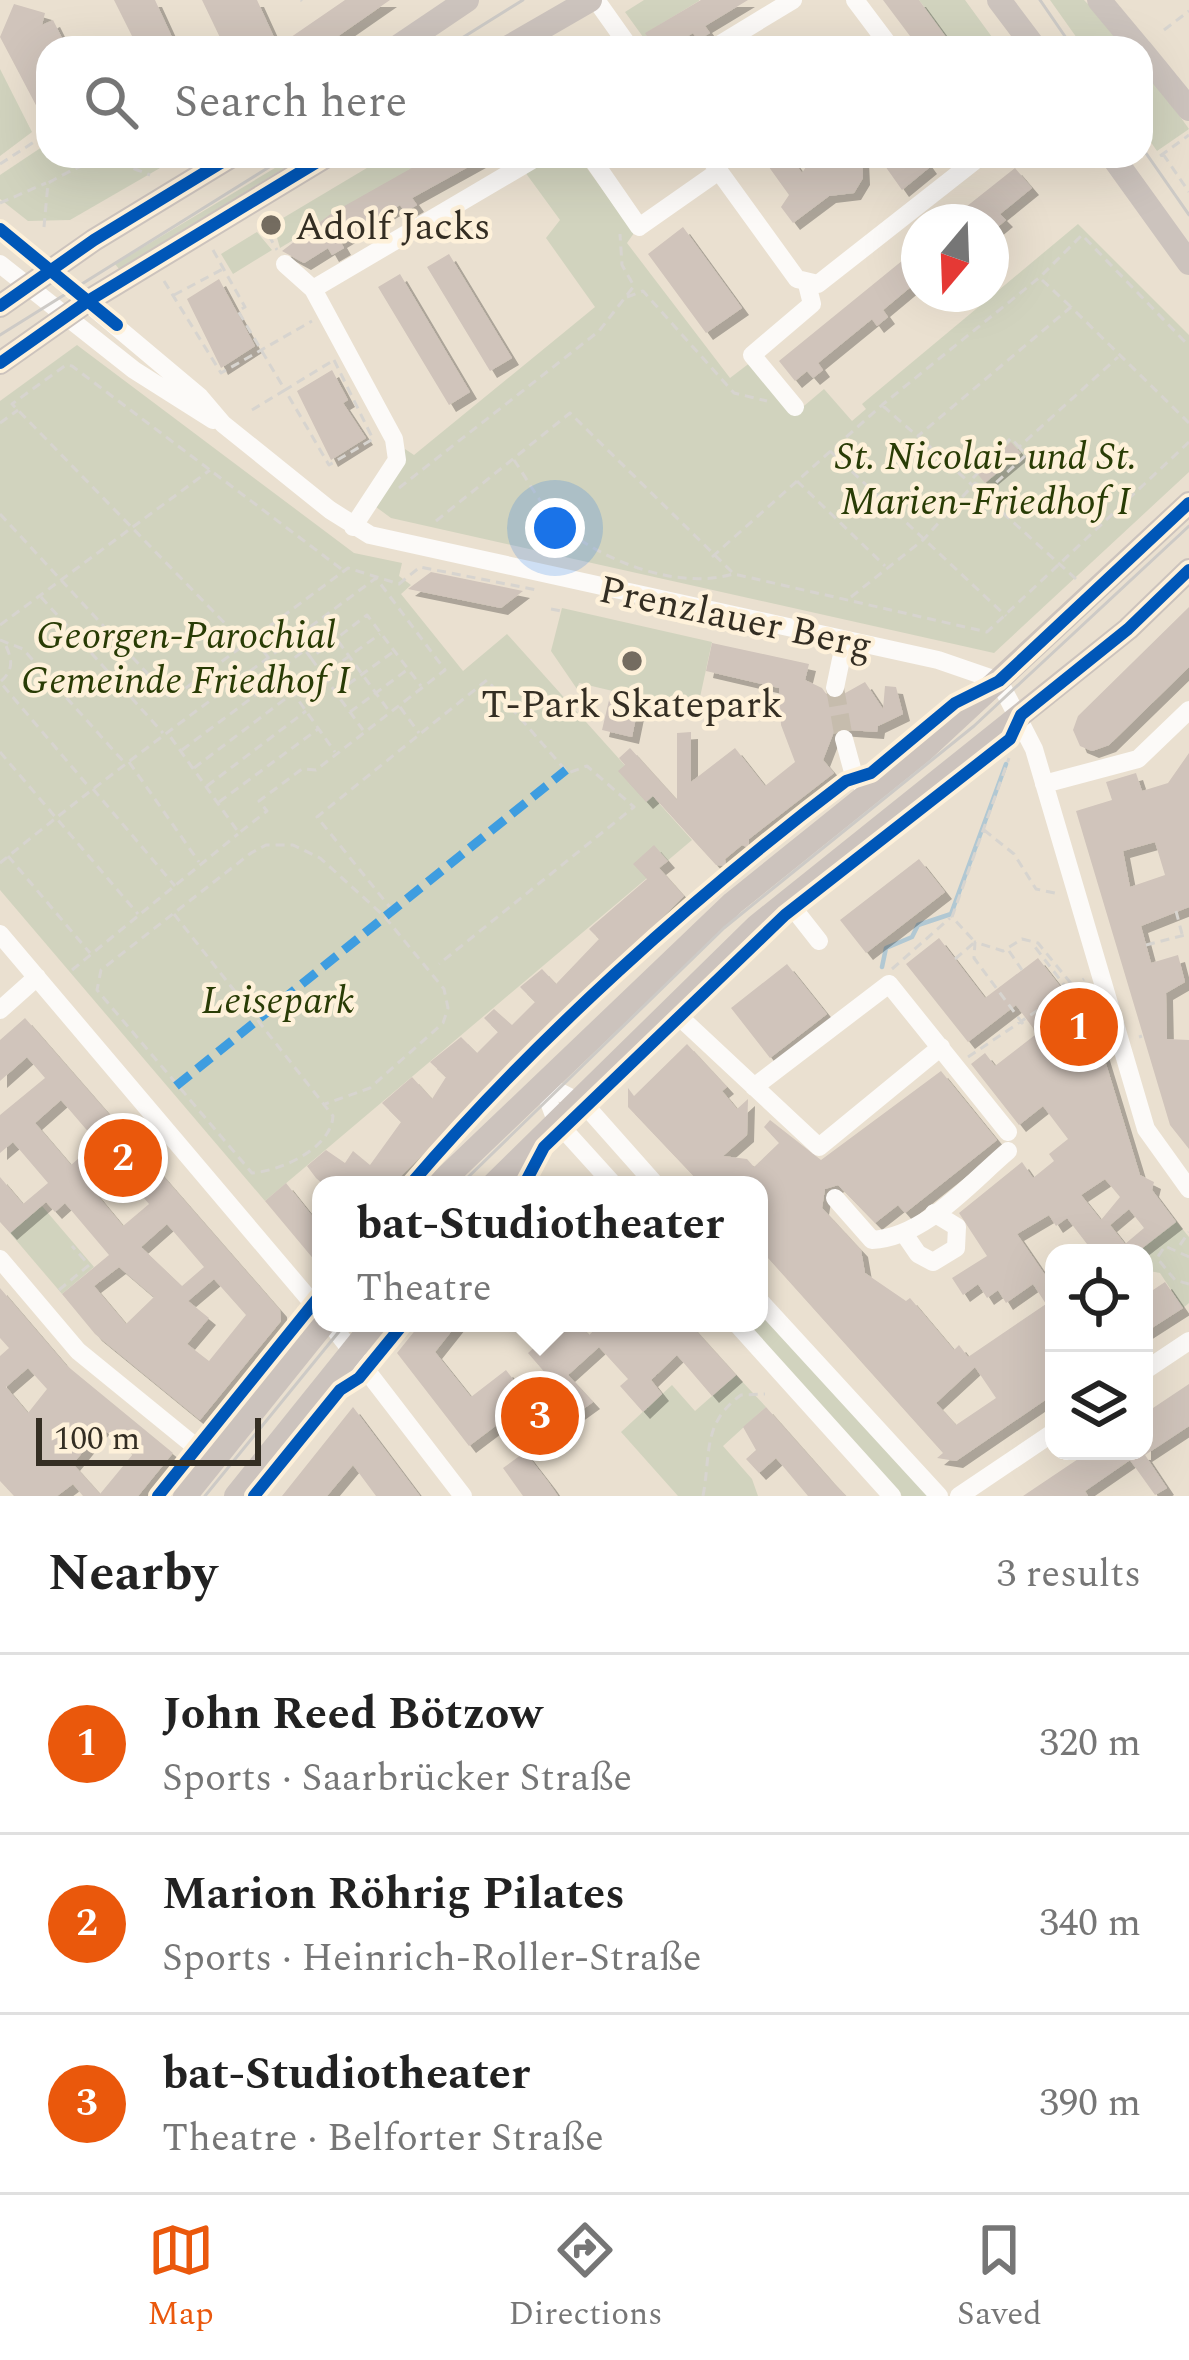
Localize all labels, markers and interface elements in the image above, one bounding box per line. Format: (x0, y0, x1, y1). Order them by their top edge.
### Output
search box (36, 36, 1153, 168)
text: Search here (174, 68, 407, 137)
icon: search (78, 69, 144, 135)
place label: Adolf Jacks (295, 198, 491, 257)
north arrow (901, 204, 1009, 312)
marker: Adolf Jacks (258, 212, 284, 238)
park label: St. Nicolai- und St. Marien-Friedhof I (835, 428, 1137, 532)
your location (525, 498, 585, 558)
street label: Prenzlauer Berg (593, 561, 878, 676)
park label: Georgen-Parochial Gemeinde Friedhof I (21, 607, 351, 711)
marker: T-Park Skatepark (619, 648, 645, 674)
place label: T-Park Skatepark (481, 676, 783, 735)
park label: Leisepark (202, 972, 354, 1031)
pin: 1 (1040, 982, 1118, 1072)
pin: 2 (84, 1113, 162, 1203)
popup (312, 1176, 768, 1332)
text: bat-Studiotheater (356, 1190, 724, 1259)
map controls (1045, 1244, 1153, 1460)
button: locate (1045, 1244, 1153, 1352)
text: Theatre (356, 1259, 492, 1318)
button: layers (1045, 1352, 1153, 1460)
pin: 3 (501, 1371, 579, 1461)
scale bar (36, 1412, 261, 1465)
text: 100 m (54, 1414, 140, 1464)
text: Nearby (48, 1535, 217, 1613)
text: 3 results (997, 1545, 1141, 1604)
text: John Reed Bötzow (162, 1680, 542, 1749)
text: 1 (76, 1714, 98, 1773)
text: 320 m (1039, 1714, 1141, 1773)
text: Sports · Saarbrücker Straße (162, 1749, 632, 1808)
text: Marion Röhrig Pilates (162, 1860, 625, 1929)
text: 2 (76, 1894, 98, 1953)
text: 340 m (1039, 1894, 1141, 1953)
text: Sports · Heinrich-Roller-Straße (162, 1929, 702, 1988)
text: bat-Studiotheater (162, 2040, 530, 2109)
text: 3 (76, 2074, 98, 2133)
text: 390 m (1039, 2074, 1141, 2133)
text: Theatre · Belforter Straße (162, 2109, 604, 2168)
tab: Map (147, 2217, 214, 2339)
tab: Directions (508, 2217, 662, 2339)
tab: Saved (957, 2217, 1042, 2339)

